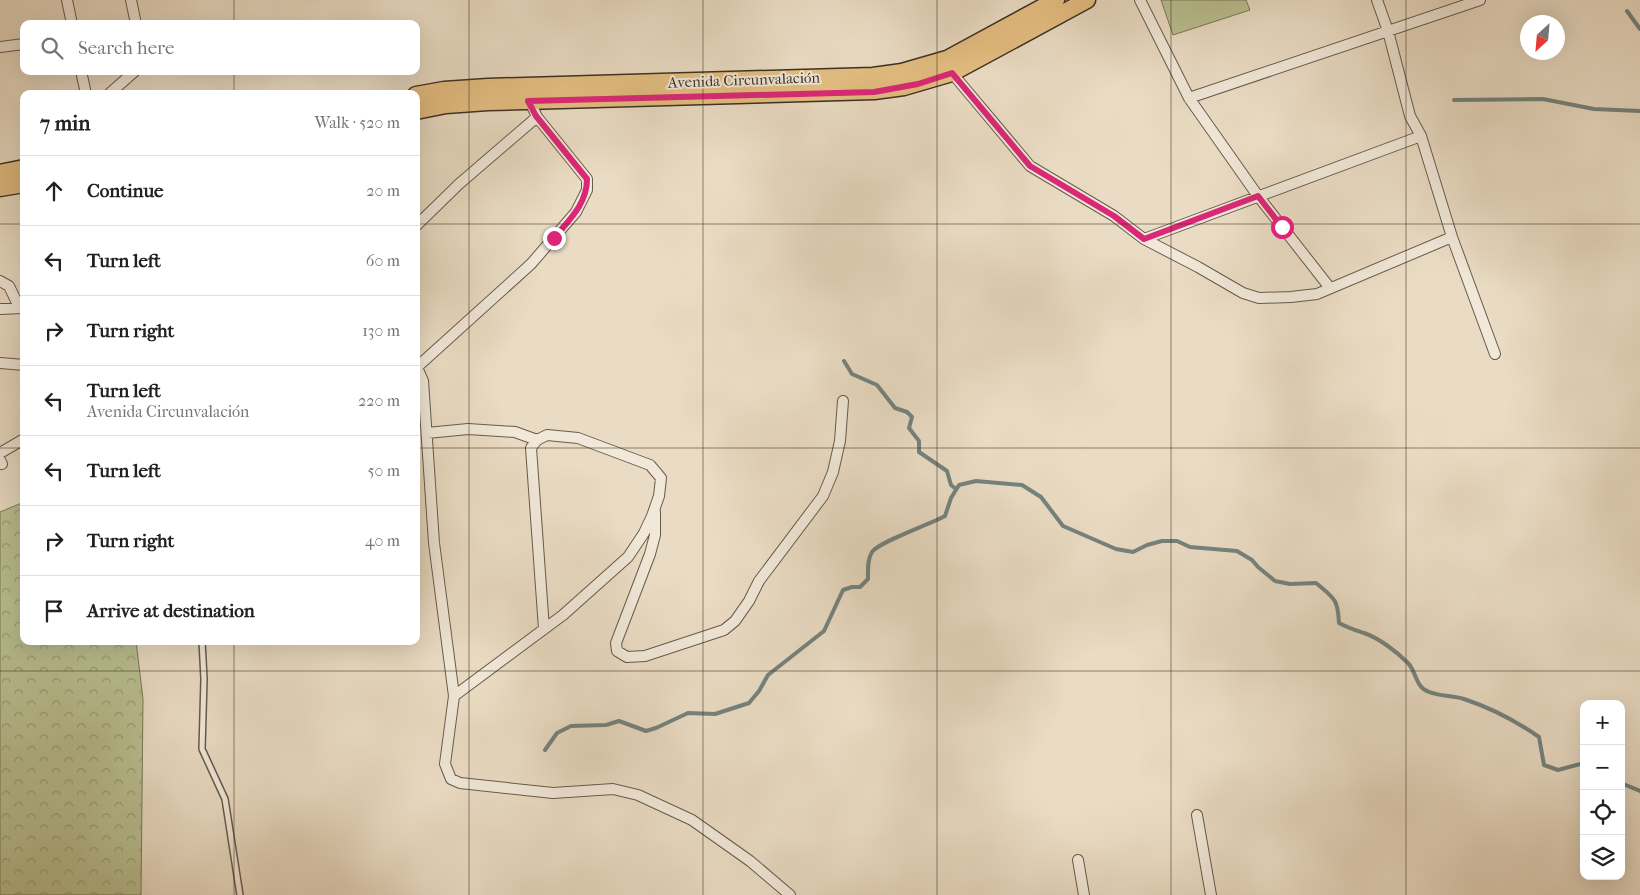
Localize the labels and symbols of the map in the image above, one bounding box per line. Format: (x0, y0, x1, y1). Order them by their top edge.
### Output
north arrow (1520, 15, 1565, 60)
street label: Avenida Circunvalación (667, 68, 821, 92)
route start (1271, 216, 1294, 239)
route end (543, 227, 566, 250)

